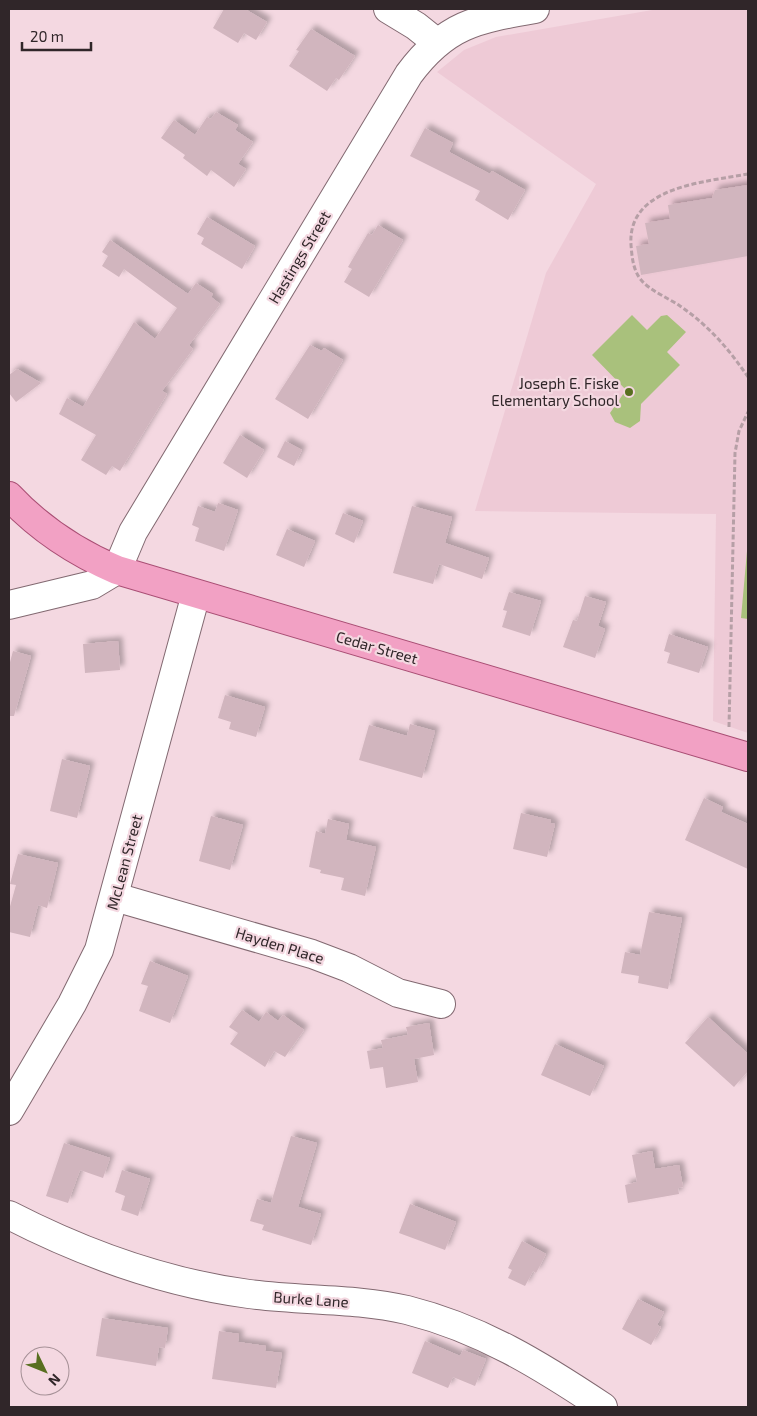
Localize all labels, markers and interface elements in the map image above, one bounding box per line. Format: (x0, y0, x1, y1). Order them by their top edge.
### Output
scale bar (22, 20, 91, 52)
text: 20 m (30, 27, 64, 45)
street label: Hastings Street (264, 207, 334, 307)
place label: Joseph E. Fiske Elementary School (491, 374, 620, 409)
marker: Joseph E. Fiske Elementary School (623, 386, 635, 398)
street label: Cedar Street (334, 627, 420, 667)
street label: McLean Street (103, 812, 145, 912)
street label: Hayden Place (234, 923, 326, 967)
street label: Burke Lane (273, 1287, 349, 1311)
north arrow (20, 1346, 70, 1396)
text: N (45, 1371, 65, 1390)

